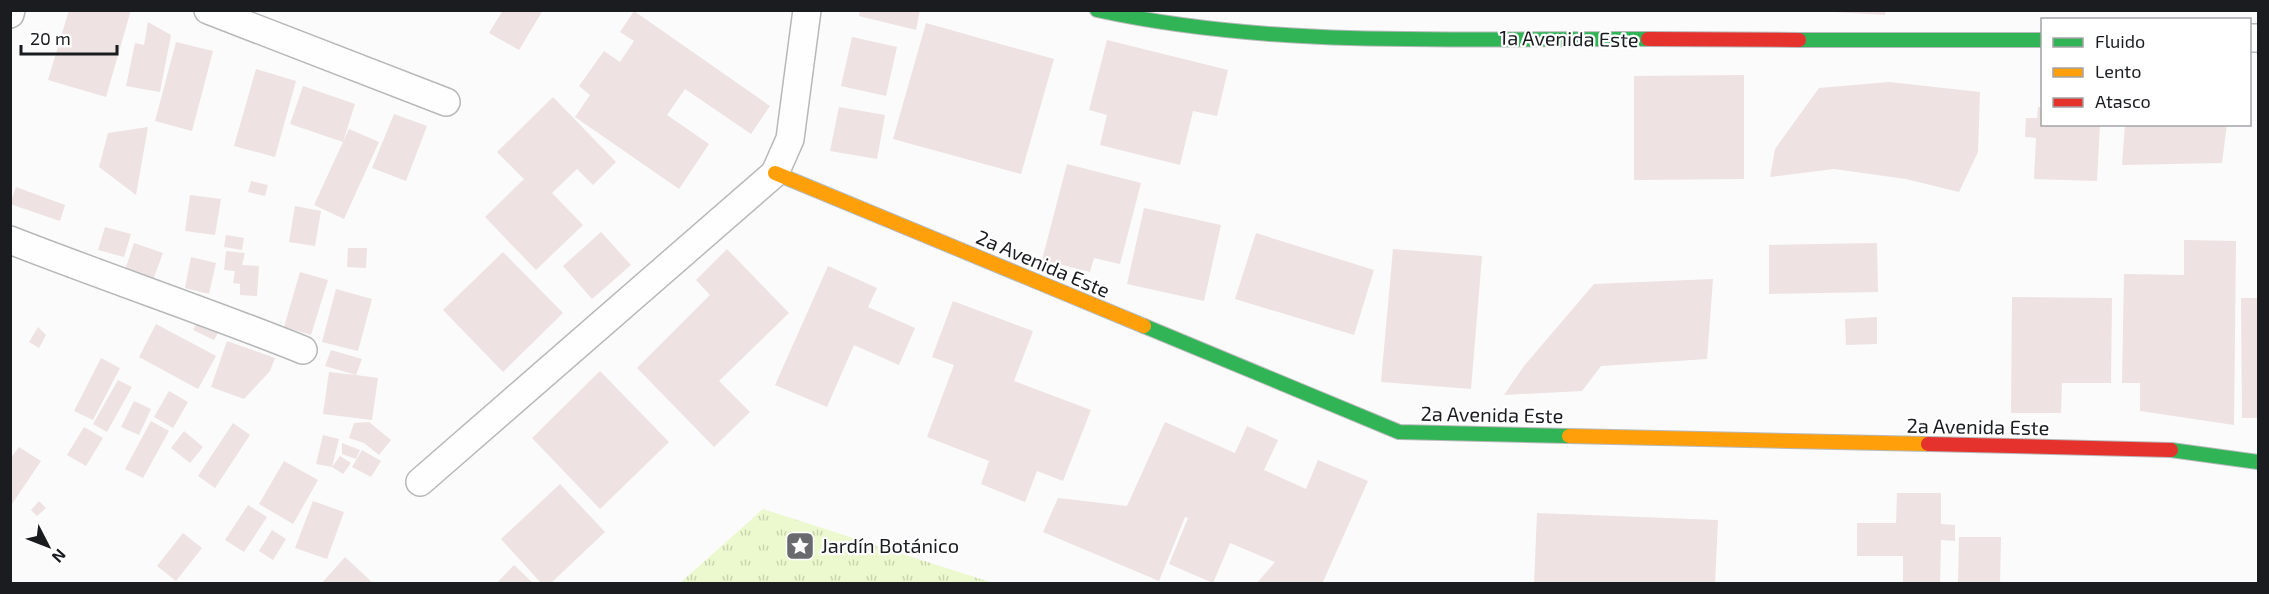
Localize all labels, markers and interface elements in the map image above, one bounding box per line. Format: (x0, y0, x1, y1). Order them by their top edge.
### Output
scale bar (21, 18, 117, 56)
legend (2041, 18, 2251, 126)
street label: 1a Avenida Este (1499, 25, 1639, 51)
text: 20 m (30, 27, 71, 49)
text: Fluido (2095, 30, 2145, 52)
text: Lento (2095, 60, 2141, 82)
text: Atasco (2095, 90, 2151, 112)
street label: 2a Avenida Este (973, 224, 1114, 302)
street label: 2a Avenida Este (1420, 401, 1564, 427)
street label: 2a Avenida Este (1906, 413, 2050, 439)
north arrow (18, 516, 78, 576)
place icon: Jardín Botánico (784, 530, 816, 562)
place label: Jardín Botánico (821, 533, 959, 557)
text: N (49, 546, 70, 567)

